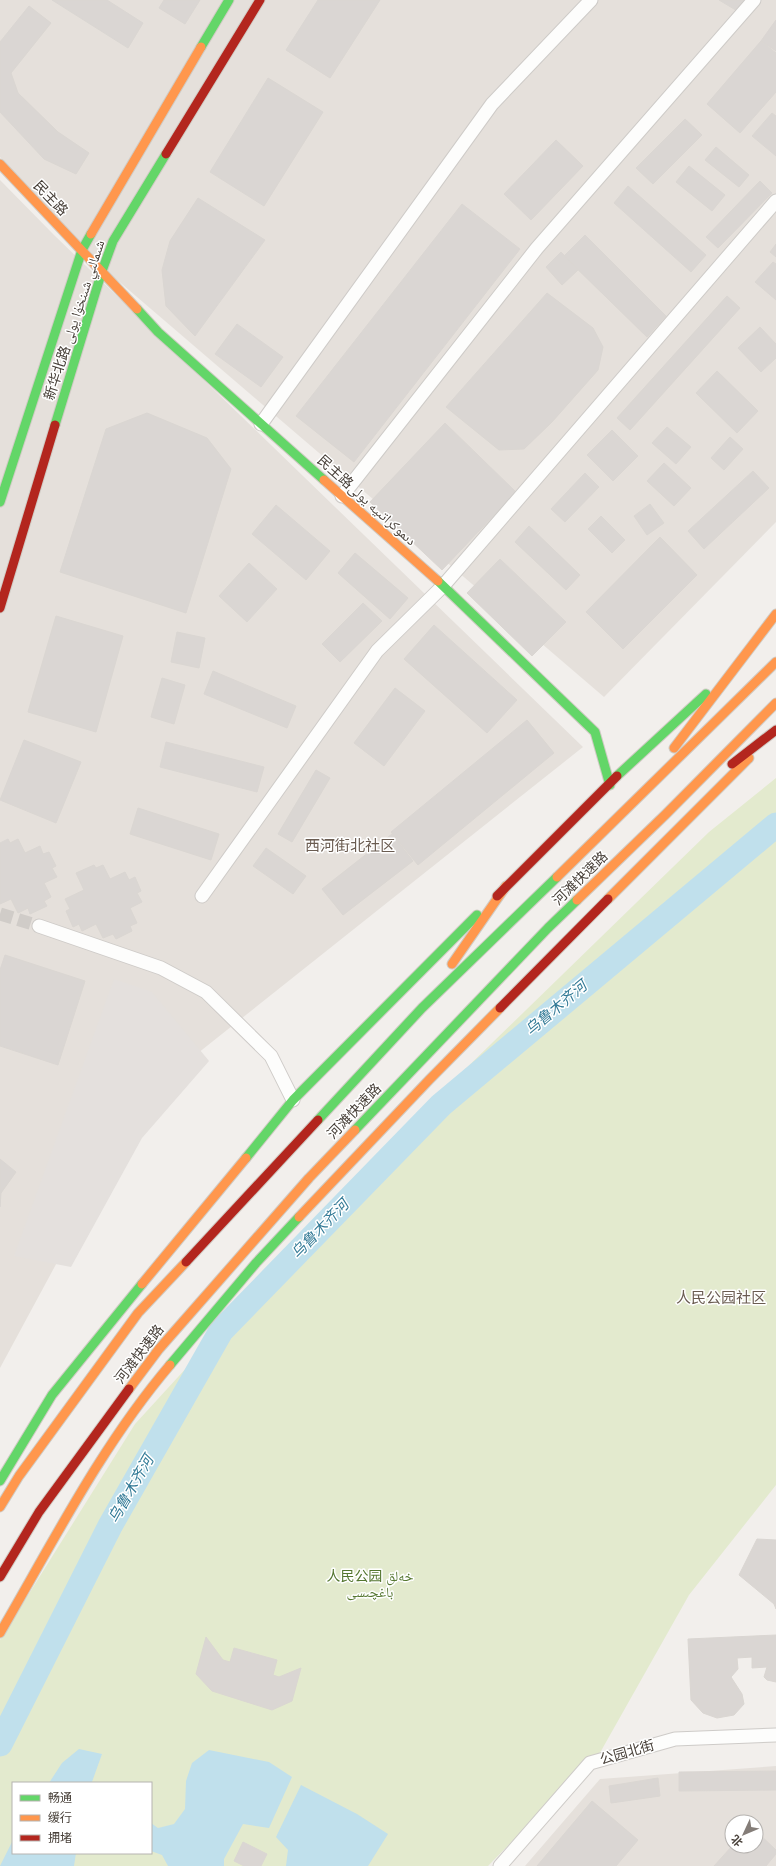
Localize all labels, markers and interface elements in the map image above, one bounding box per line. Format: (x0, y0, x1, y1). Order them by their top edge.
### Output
street label: 民主路 (29, 176, 73, 220)
street label: 新华北路 شىمالىي شىنخۇا يولى (39, 237, 111, 403)
street label: 民主路دىموكراتىيە يولى (313, 450, 421, 550)
district label: 西河街北社区 (305, 835, 395, 856)
street label: 河滩快速路 (548, 846, 612, 910)
water label: 乌鲁木齐河 (520, 974, 593, 1040)
street label: 河滩快速路 (322, 1079, 386, 1143)
water label: 乌鲁木齐河 (286, 1192, 355, 1263)
district label: 人民公园社区 (676, 1287, 766, 1308)
street label: 河滩快速路 (110, 1320, 168, 1388)
water label: 乌鲁木齐河 (103, 1448, 160, 1526)
park label: 人民公园 خەلق باغچىسى (327, 1566, 414, 1602)
street label: 公园北街 (597, 1735, 657, 1769)
legend (12, 1782, 152, 1854)
text: 畅通 (48, 1789, 72, 1806)
text: 缓行 (48, 1809, 72, 1826)
north arrow (724, 1814, 764, 1854)
text: 拥堵 (48, 1829, 72, 1846)
text: 北 (727, 1831, 746, 1850)

